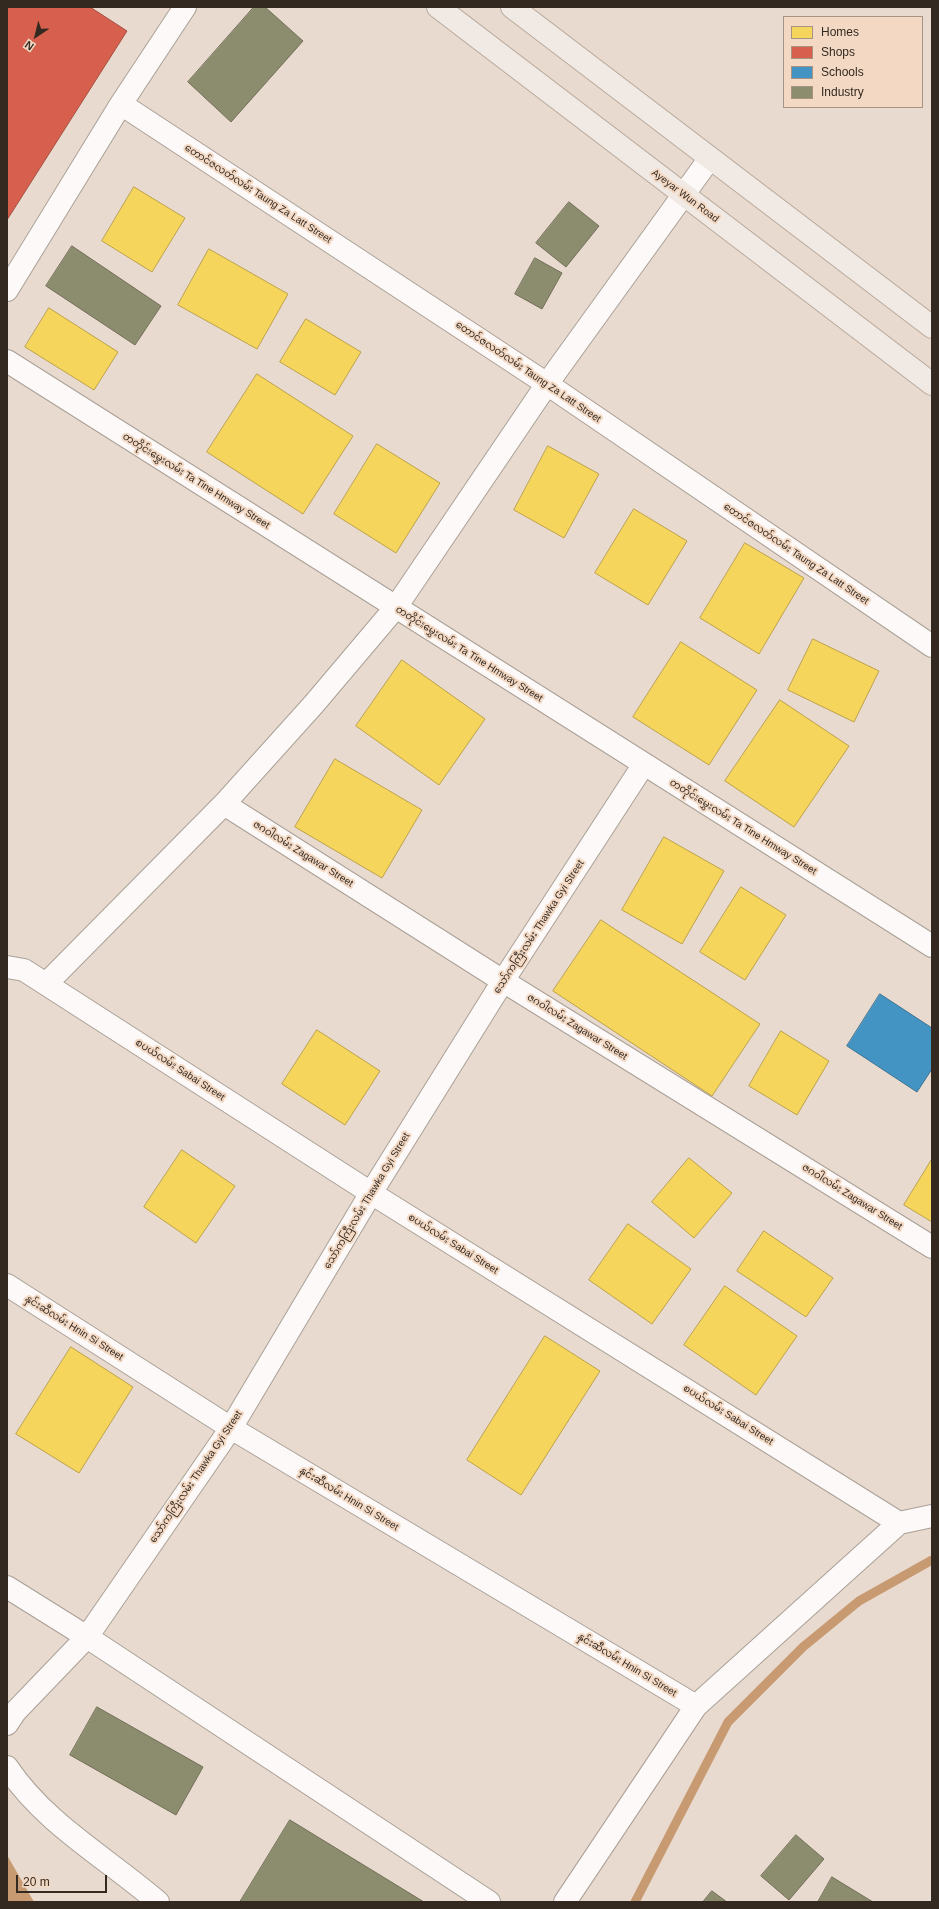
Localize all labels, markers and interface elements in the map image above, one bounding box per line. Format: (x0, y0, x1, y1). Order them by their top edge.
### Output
north arrow (16, 16, 56, 56)
legend (783, 16, 923, 108)
text: Homes (821, 25, 859, 39)
text: N (22, 39, 36, 53)
text: Shops (821, 45, 855, 59)
text: Schools (821, 65, 864, 79)
text: Industry (821, 85, 864, 99)
street label: တောင်ဇလတ်လမ်း Taung Za Latt Street (182, 142, 334, 246)
street label: Ayeyar Wun Road (649, 167, 721, 225)
street label: တောင်ဇလတ်လမ်း Taung Za Latt Street (453, 319, 603, 425)
street label: တတိုင်းမွှေးလမ်း Ta Tine Hmway Street (120, 431, 272, 531)
street label: တောင်ဇလတ်လမ်း Taung Za Latt Street (721, 501, 871, 607)
street label: တတိုင်းမွှေးလမ်း Ta Tine Hmway Street (393, 604, 545, 704)
street label: တတိုင်းမွှေးလမ်း Ta Tine Hmway Street (667, 777, 819, 877)
street label: ဇဂဝါလမ်း Zagawar Street (251, 818, 355, 890)
street label: သော်ကကြီးလမ်း Thawka Gyi Street (491, 858, 587, 996)
street label: ဇဂဝါလမ်း Zagawar Street (525, 991, 629, 1063)
street label: စပယ်လမ်း Sabai Street (133, 1037, 227, 1103)
street label: သော်ကကြီးလမ်း Thawka Gyi Street (321, 1131, 413, 1271)
street label: ဇဂဝါလမ်း Zagawar Street (800, 1161, 904, 1233)
street label: စပယ်လမ်း Sabai Street (406, 1211, 500, 1277)
street label: နှင်းဆီလမ်း Hnin Si Street (23, 1293, 125, 1363)
street label: စပယ်လမ်း Sabai Street (681, 1382, 775, 1448)
street label: သော်ကကြီးလမ်း Thawka Gyi Street (147, 1409, 245, 1545)
street label: နှင်းဆီလမ်း Hnin Si Street (297, 1465, 401, 1533)
street label: နှင်းဆီလမ်း Hnin Si Street (575, 1631, 679, 1699)
scale bar (18, 1867, 109, 1893)
text: 20 m (23, 1875, 50, 1889)

